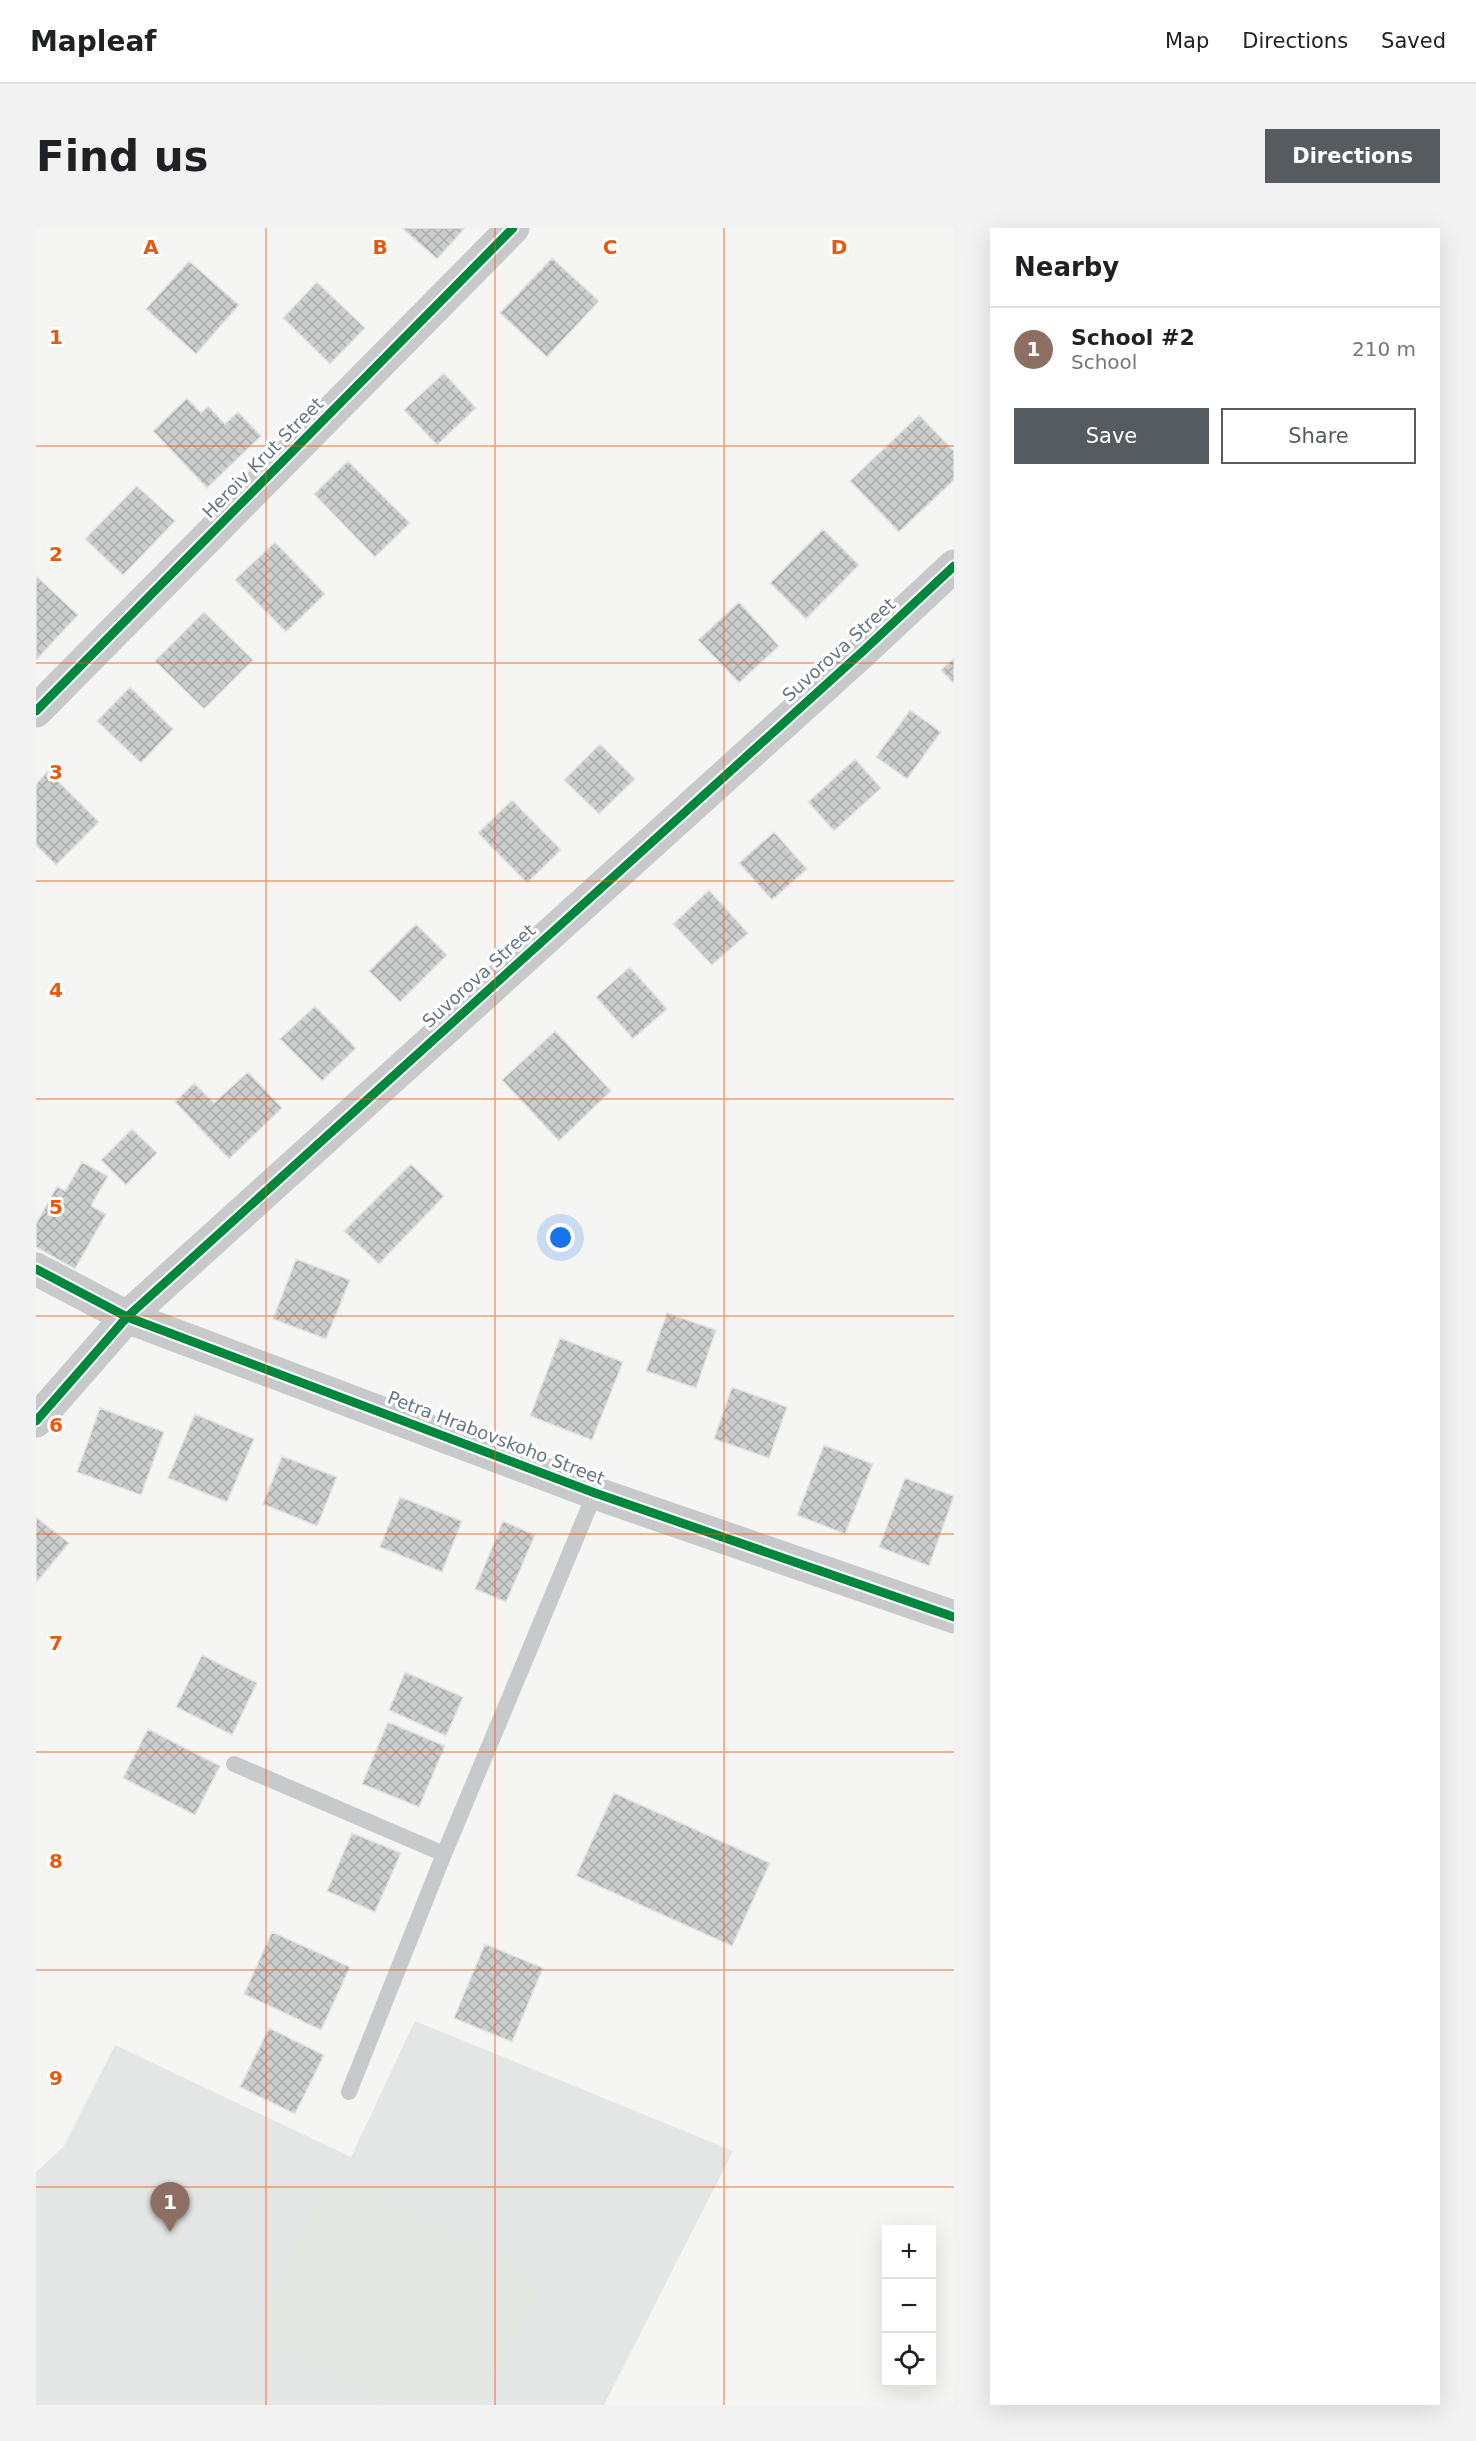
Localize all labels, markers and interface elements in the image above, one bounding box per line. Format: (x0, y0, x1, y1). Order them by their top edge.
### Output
text: Mapleaf (30, 25, 156, 58)
text: Map (1165, 29, 1209, 53)
text: Directions (1242, 29, 1348, 53)
text: Saved (1381, 29, 1446, 53)
button: Directions (1265, 129, 1440, 183)
text: Find us (36, 132, 209, 181)
text: A (143, 235, 159, 259)
text: B (372, 235, 388, 259)
text: C (603, 235, 617, 259)
text: D (831, 235, 847, 259)
text: Nearby (1014, 252, 1119, 282)
text: 1 (49, 325, 63, 349)
text: School #2 (1071, 325, 1195, 350)
text: 1 (1027, 337, 1040, 361)
text: 210 m (1352, 337, 1416, 361)
text: School (1071, 350, 1137, 374)
street label: Heroiv Krut Street (198, 393, 327, 522)
button: Save (1014, 408, 1209, 464)
button: Share (1221, 408, 1416, 464)
text: 2 (49, 542, 63, 566)
street label: Suvorova Street (778, 593, 899, 706)
text: 3 (49, 760, 63, 784)
street label: Suvorova Street (418, 919, 539, 1032)
text: 4 (49, 978, 63, 1002)
text: 5 (49, 1195, 63, 1219)
your location (546, 1223, 575, 1252)
street label: Petra Hrabovskoho Street (385, 1386, 608, 1489)
text: 6 (49, 1413, 63, 1437)
text: 7 (49, 1631, 63, 1655)
text: 8 (49, 1849, 63, 1873)
text: 9 (49, 2066, 63, 2090)
pin: 1 (150, 2182, 190, 2232)
map controls (882, 2225, 936, 2387)
button: + (882, 2225, 936, 2279)
button: − (882, 2279, 936, 2333)
button: locate (882, 2333, 936, 2387)

